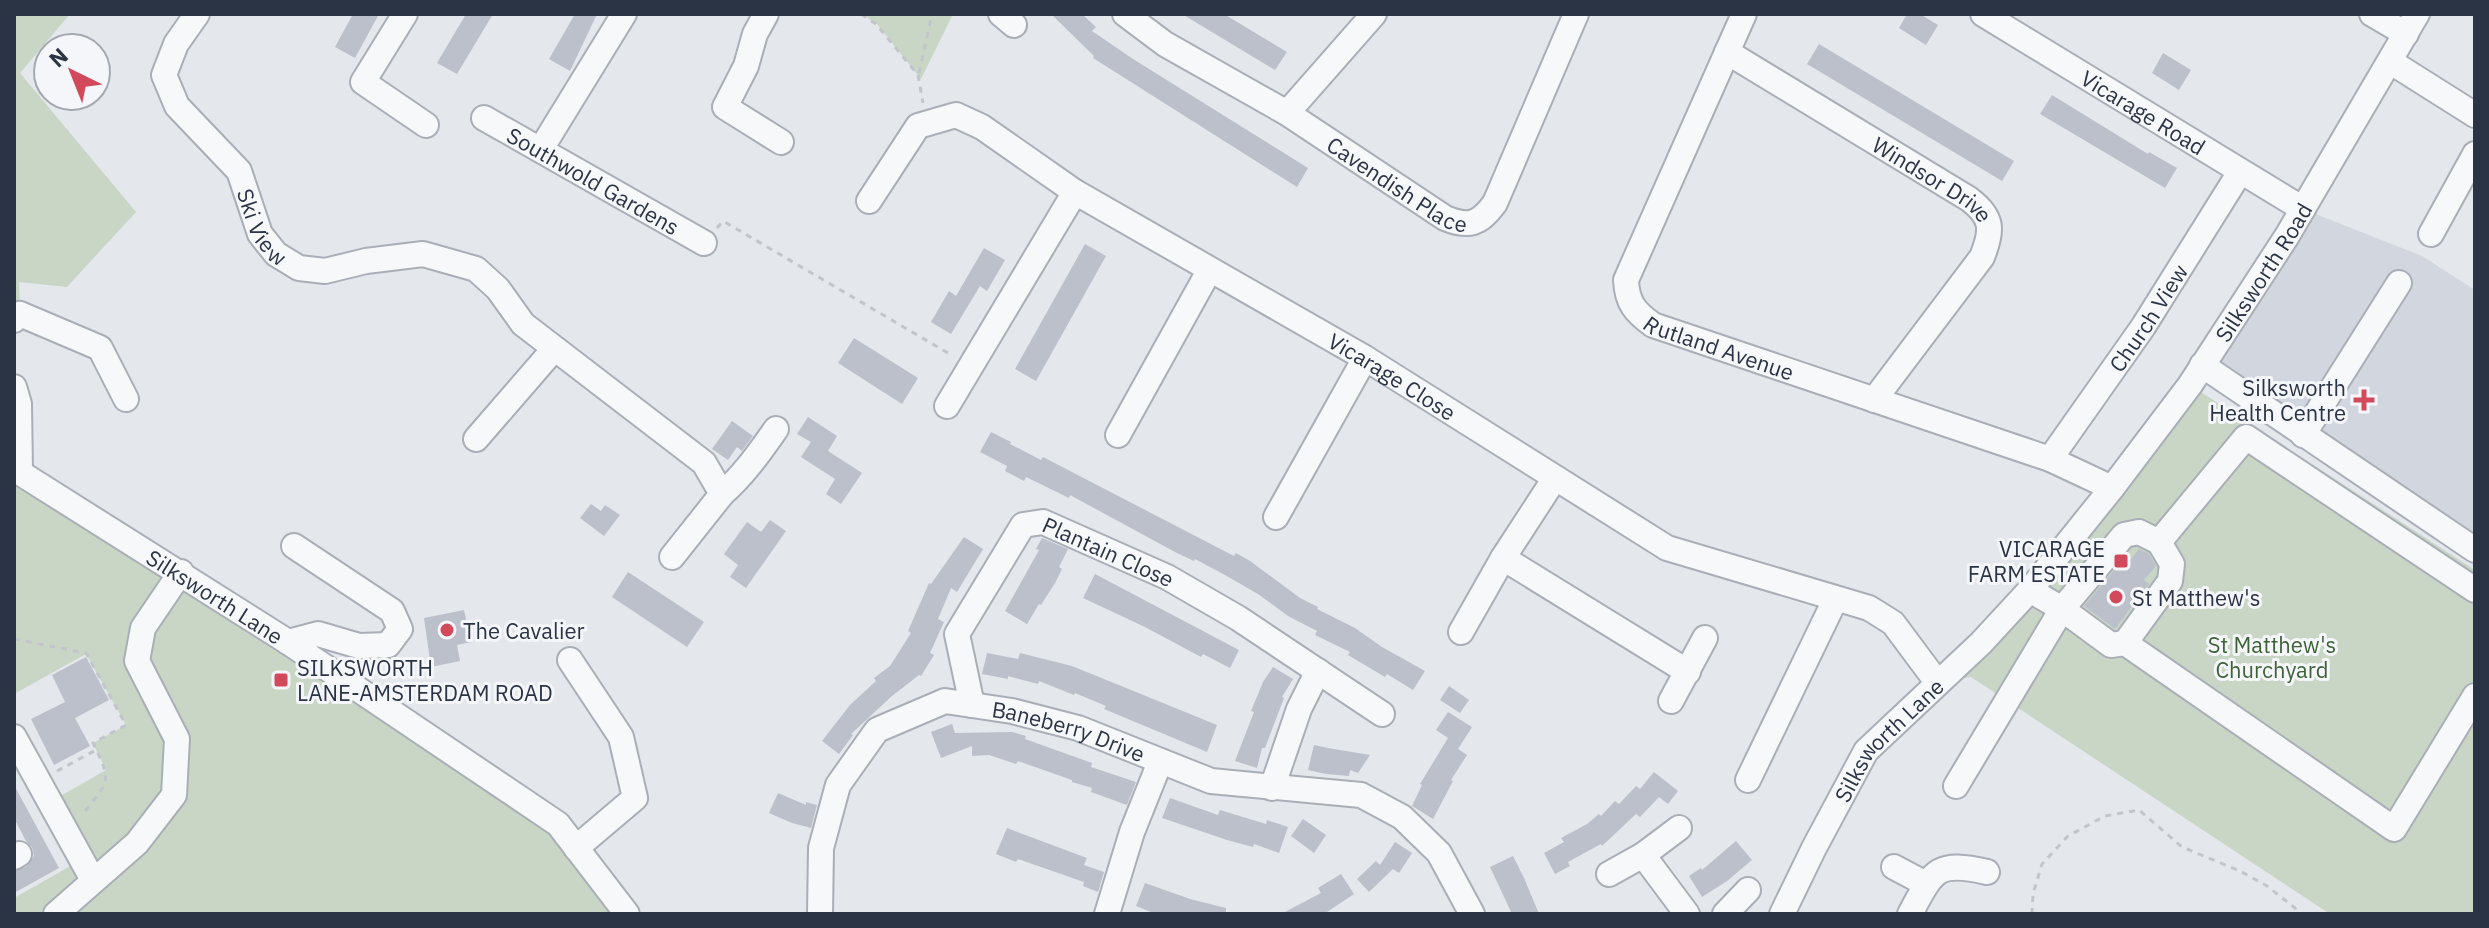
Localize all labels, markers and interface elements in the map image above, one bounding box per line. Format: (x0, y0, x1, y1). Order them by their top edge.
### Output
north arrow (32, 32, 112, 112)
text: N (42, 41, 74, 73)
street label: Vicarage Road (2076, 63, 2211, 161)
street label: Southwold Gardens (502, 120, 685, 241)
street label: Cavendish Place (1322, 129, 1469, 238)
street label: Windsor Drive (1867, 129, 2000, 227)
street label: Ski View (231, 185, 292, 272)
street label: Silksworth Road (2208, 197, 2318, 347)
street label: Church View (2102, 258, 2194, 377)
street label: Rutland Avenue (1638, 309, 1798, 386)
street label: Vicarage Close (1323, 326, 1462, 426)
place label: Silksworth Health Centre (2209, 373, 2346, 427)
marker: Silksworth Health Centre (2353, 389, 2375, 411)
street label: Plantain Close (1038, 509, 1180, 593)
place label: VICARAGE FARM ESTATE (1968, 534, 2105, 588)
street label: Silksworth Lane (141, 542, 289, 650)
marker: VICARAGE FARM ESTATE (2112, 552, 2130, 570)
place label: St Matthew's (2132, 583, 2260, 612)
marker: St Matthew's (2107, 588, 2125, 606)
place label: The Cavalier (463, 616, 585, 645)
marker: The Cavalier (438, 621, 456, 639)
park label: St Matthew's Churchyard (2208, 630, 2336, 684)
place label: SILKSWORTH LANE-AMSTERDAM ROAD (297, 653, 553, 707)
marker: SILKSWORTH LANE-AMSTERDAM ROAD (272, 671, 290, 689)
street label: Silksworth Lane (1827, 671, 1949, 807)
street label: Baneberry Drive (990, 694, 1149, 768)

